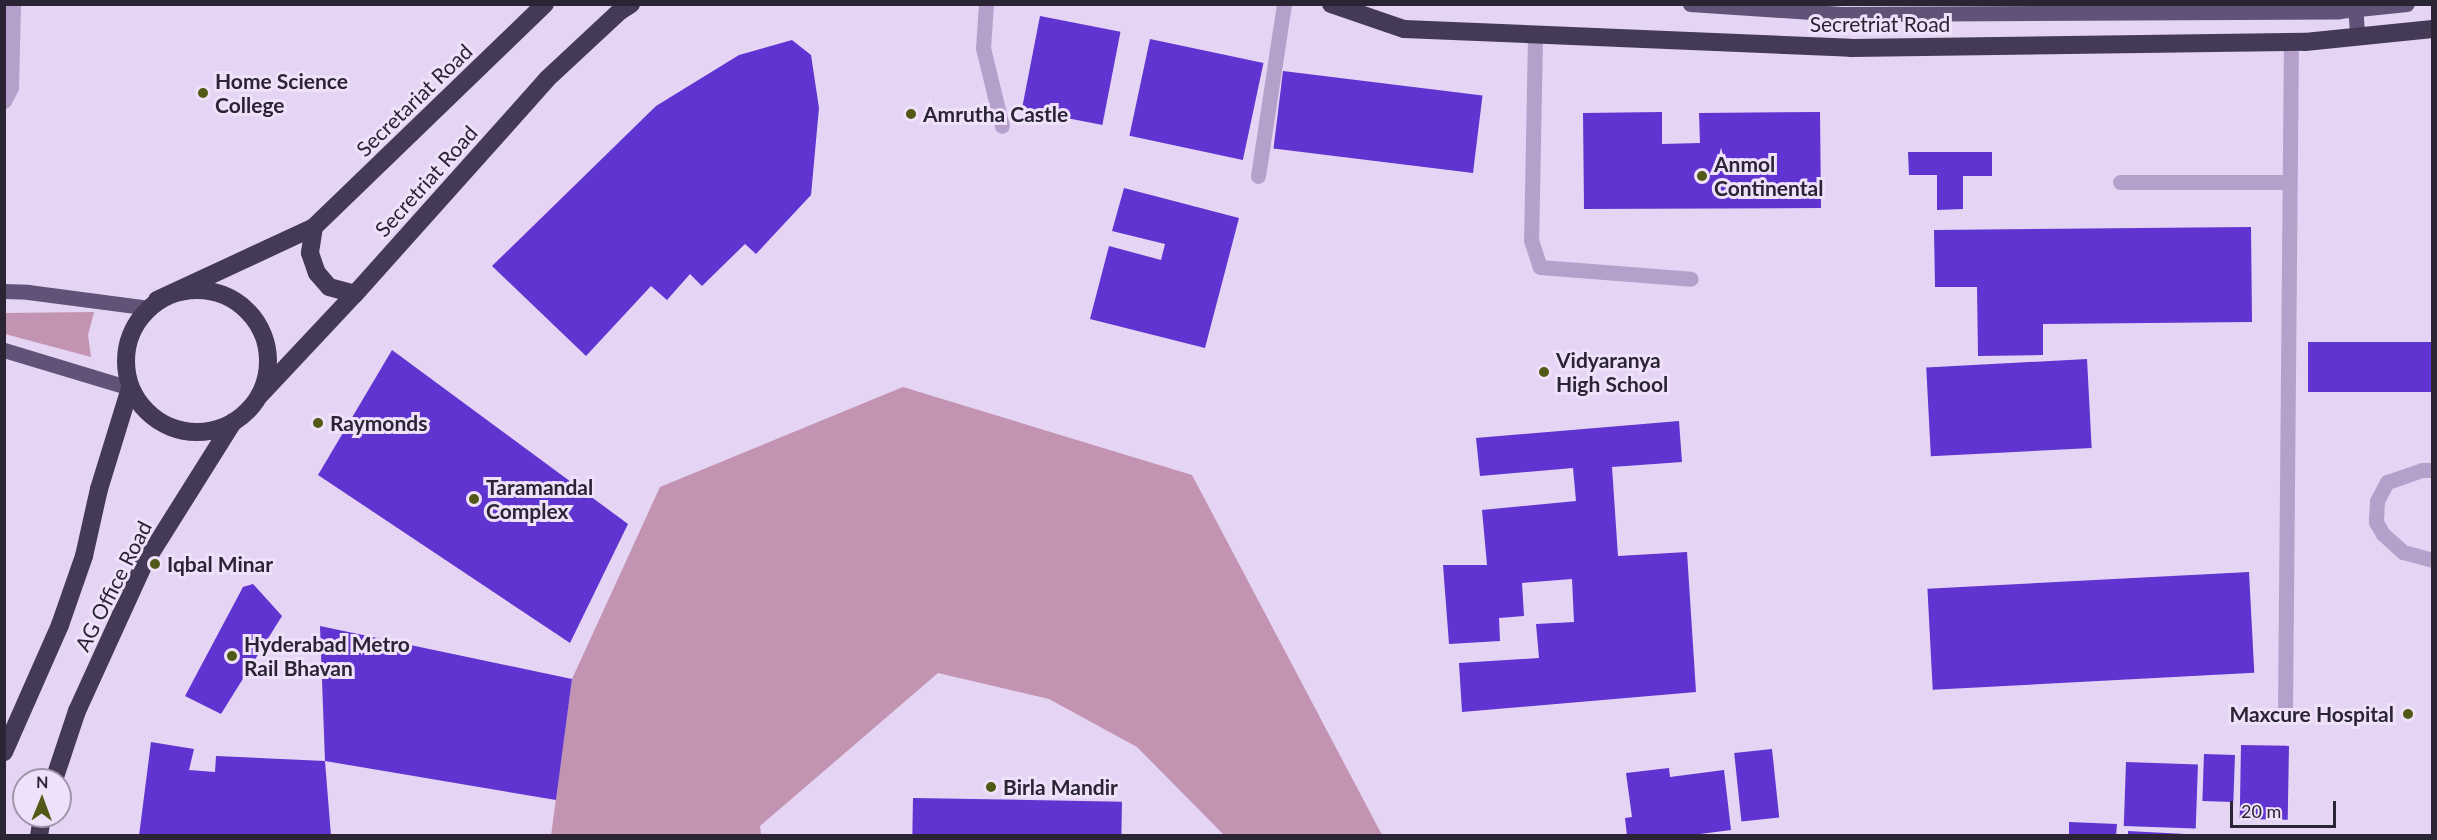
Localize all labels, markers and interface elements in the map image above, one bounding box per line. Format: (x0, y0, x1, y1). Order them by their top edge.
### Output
street label: Secretriat Road (1810, 11, 1950, 37)
street label: Secretariat Road (351, 38, 477, 162)
place label: Home Science College (215, 68, 348, 118)
marker: Home Science College (196, 86, 210, 100)
place label: Amrutha Castle (923, 101, 1068, 127)
marker: Amrutha Castle (904, 107, 918, 121)
street label: Secretriat Road (370, 120, 482, 242)
place label: Anmol Continental (1714, 151, 1823, 201)
marker: Anmol Continental (1695, 169, 1709, 183)
place label: Vidyaranya High School (1556, 347, 1668, 397)
marker: Vidyaranya High School (1537, 365, 1551, 379)
place label: Raymonds (330, 410, 427, 436)
marker: Raymonds (311, 416, 325, 430)
place label: Taramandal Complex (486, 474, 593, 524)
marker: Taramandal Complex (467, 492, 481, 506)
street label: AG Office Road (69, 517, 157, 655)
place label: Iqbal Minar (167, 551, 273, 577)
marker: Iqbal Minar (148, 557, 162, 571)
place label: Hyderabad Metro Rail Bhavan (244, 631, 410, 681)
marker: Hyderabad Metro Rail Bhavan (225, 649, 239, 663)
place label: Maxcure Hospital (2229, 701, 2394, 727)
marker: Maxcure Hospital (2399, 705, 2417, 723)
north arrow (12, 768, 72, 828)
text: N (36, 772, 49, 791)
place label: Birla Mandir (1003, 774, 1118, 800)
marker: Birla Mandir (984, 780, 998, 794)
scale bar (2233, 789, 2340, 827)
text: 20 m (2241, 800, 2281, 822)

